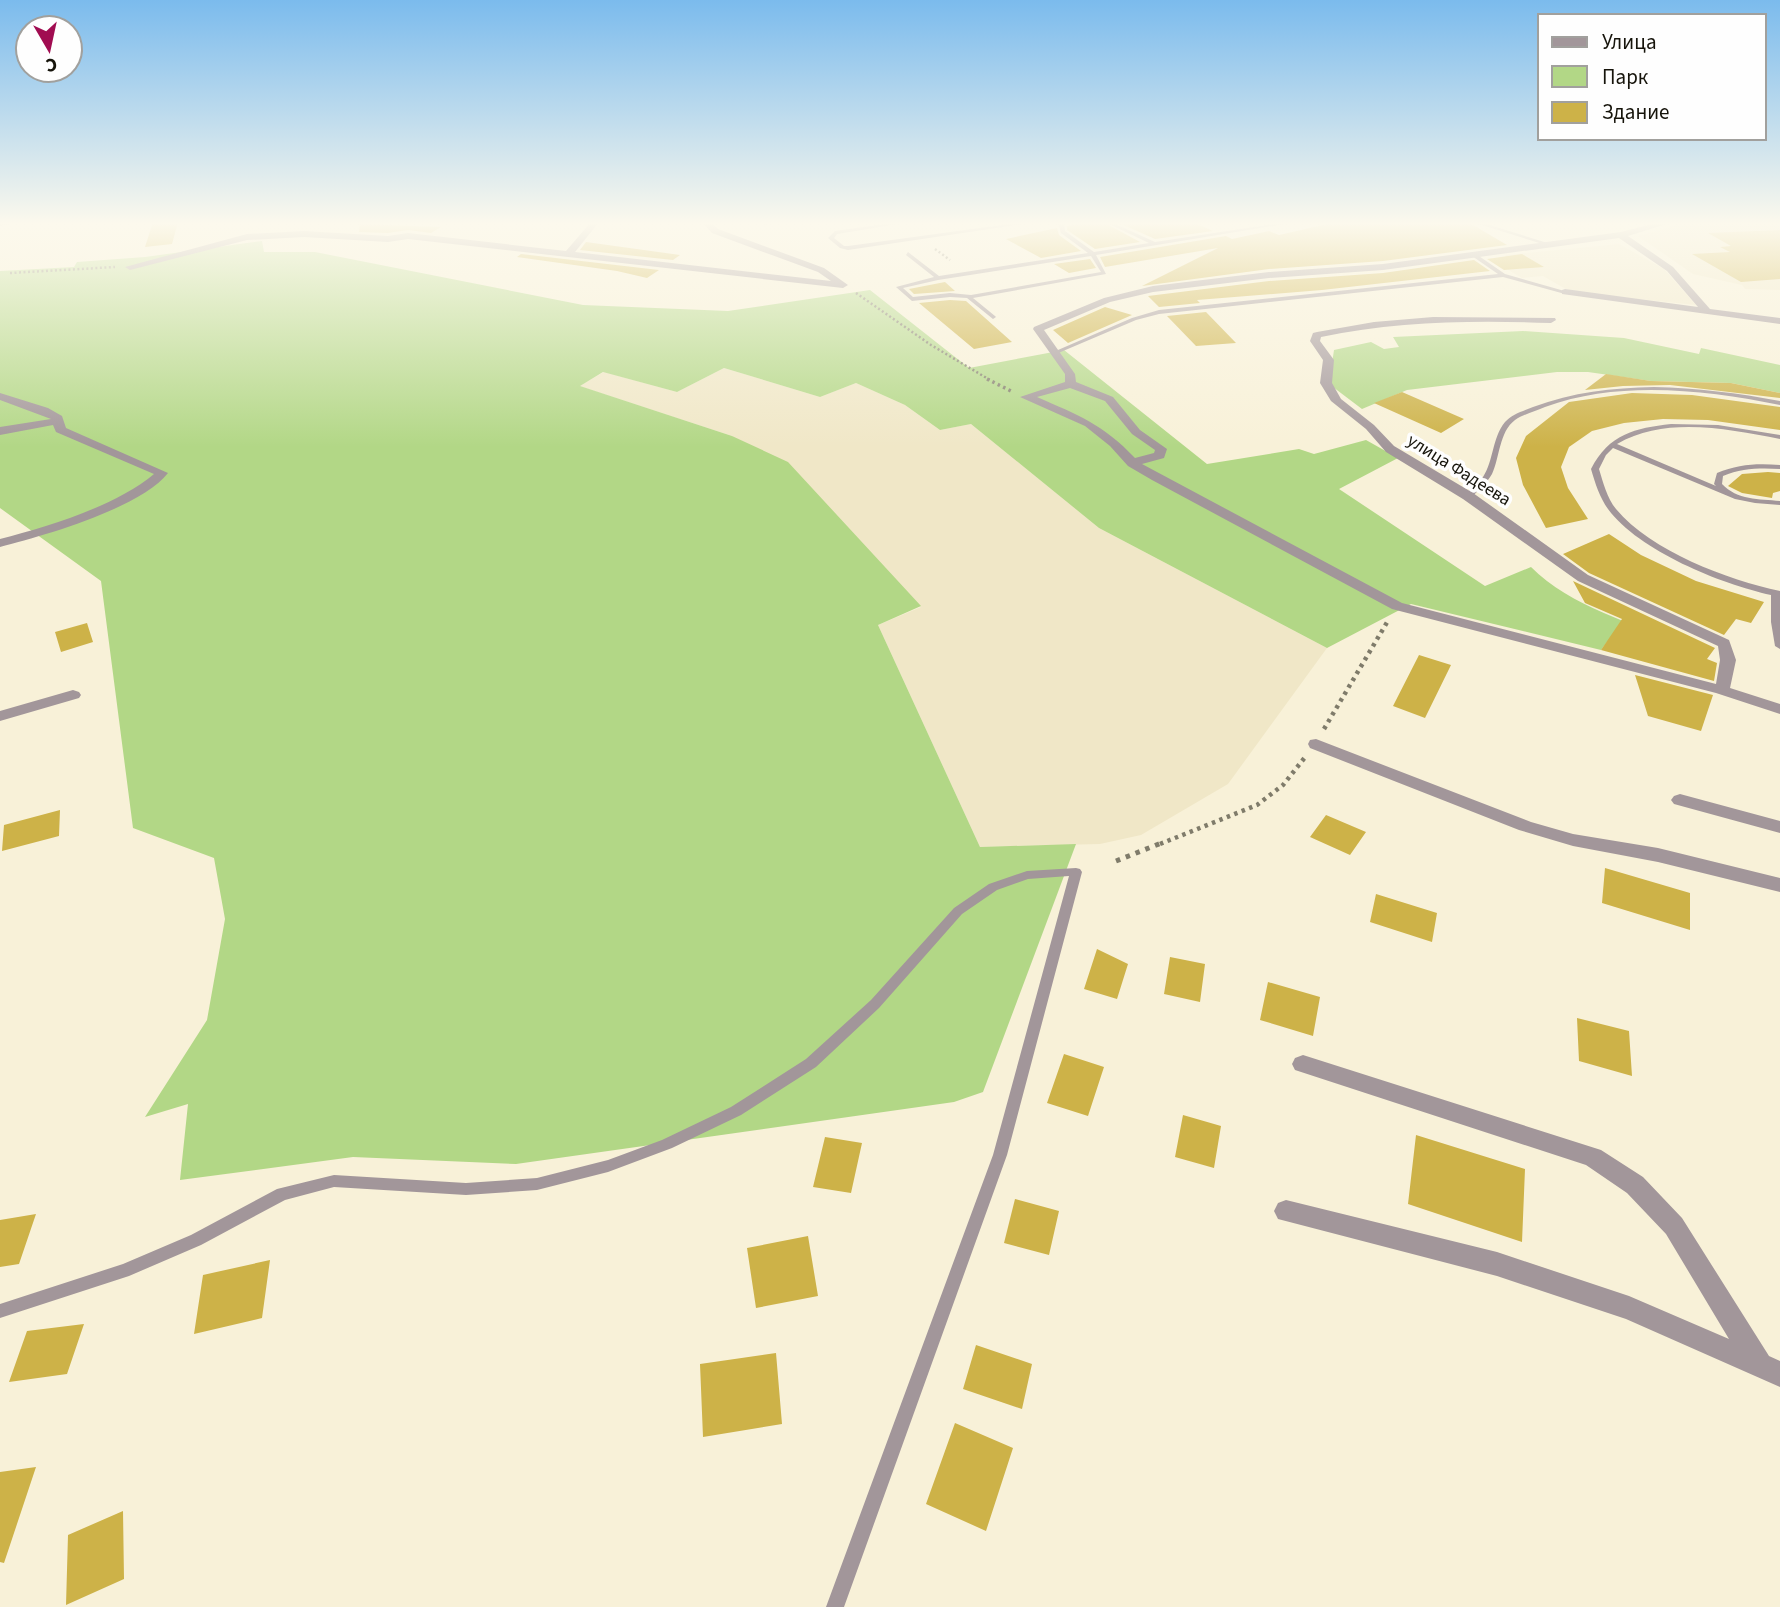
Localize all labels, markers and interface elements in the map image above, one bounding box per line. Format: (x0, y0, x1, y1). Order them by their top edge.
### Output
north arrow (14, 14, 84, 84)
legend (1538, 14, 1766, 140)
text: Улица (1602, 27, 1657, 57)
text: С (44, 50, 59, 79)
text: Парк (1602, 62, 1649, 92)
text: Здание (1602, 97, 1670, 127)
street label: улица Фадеева (1402, 428, 1516, 512)

